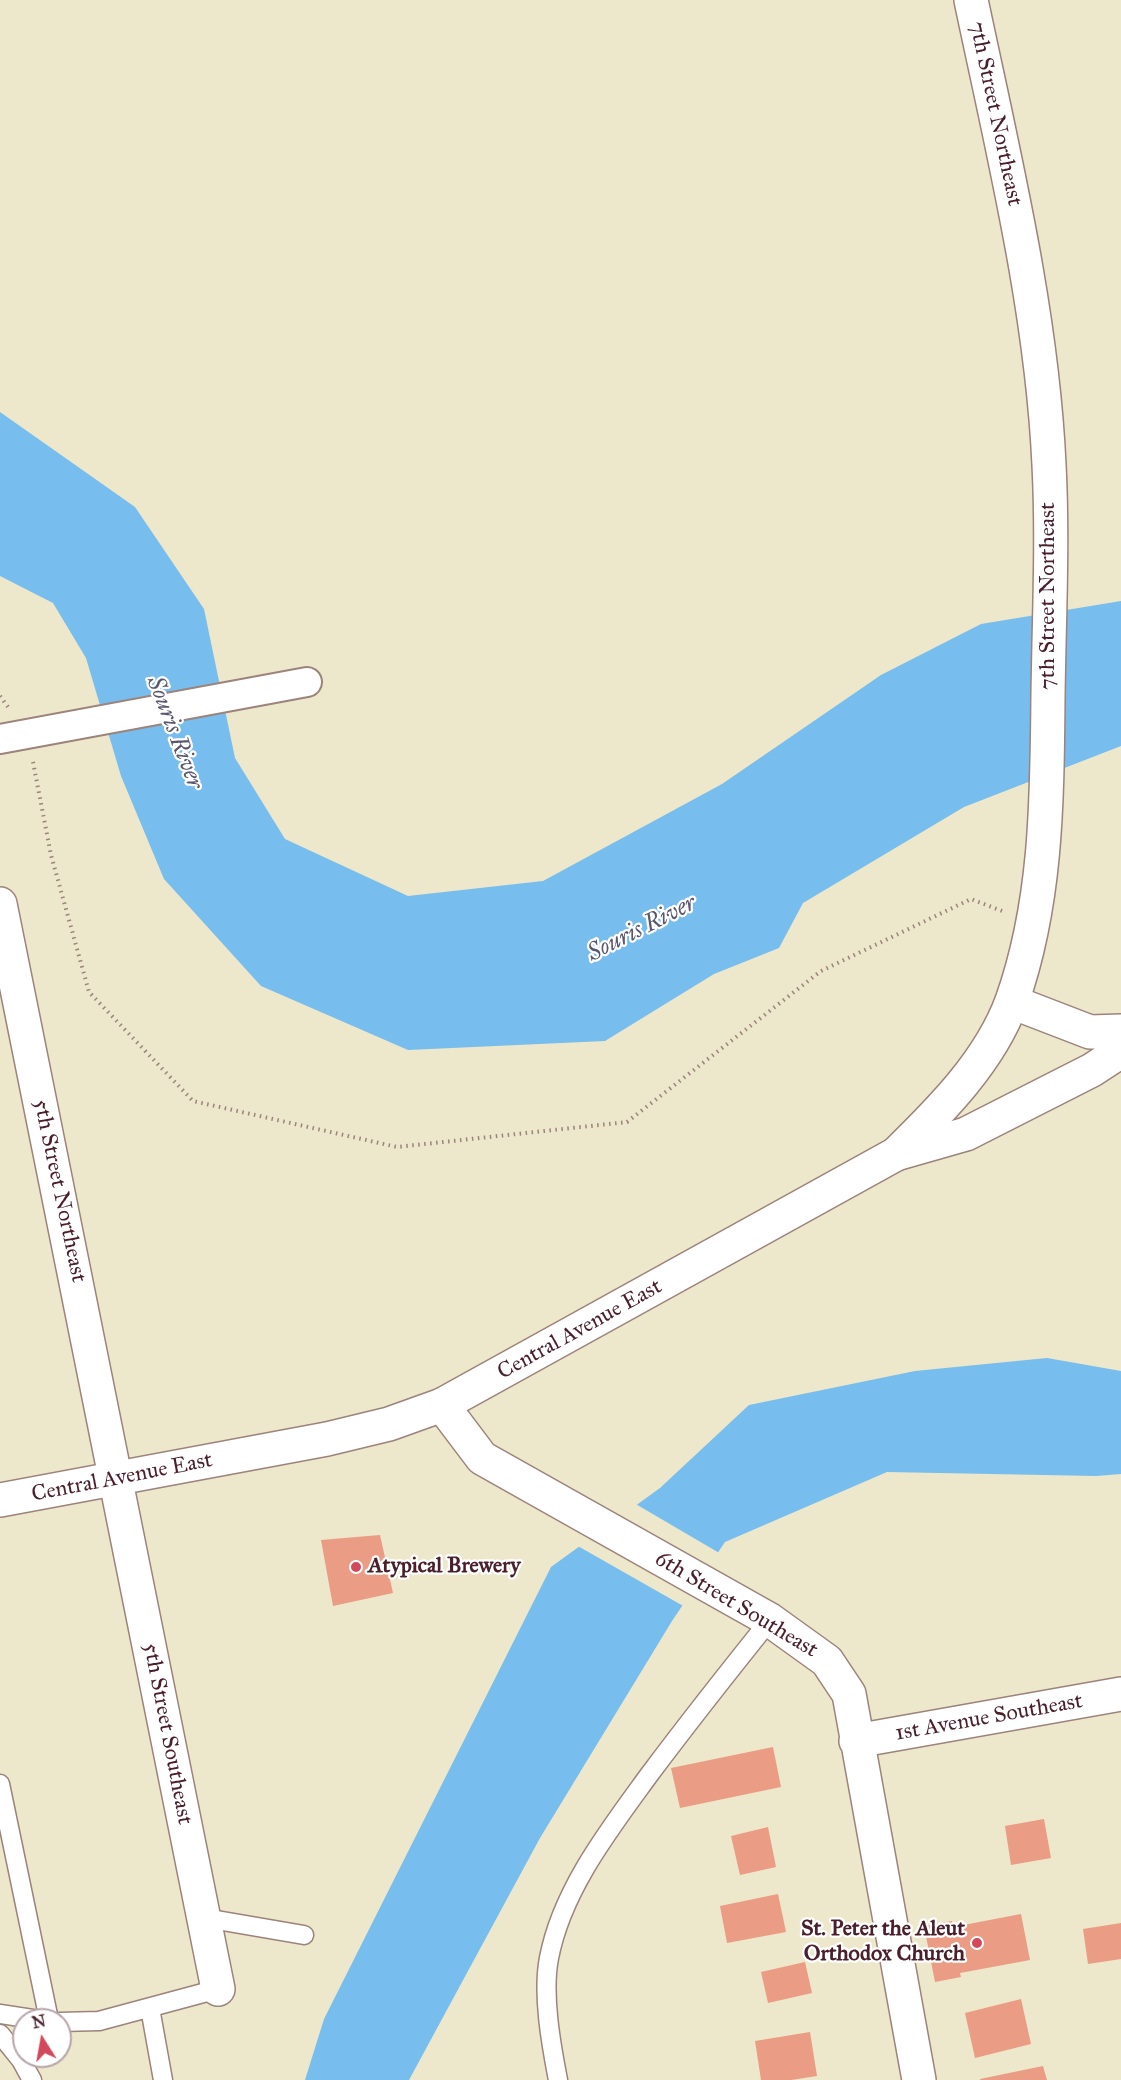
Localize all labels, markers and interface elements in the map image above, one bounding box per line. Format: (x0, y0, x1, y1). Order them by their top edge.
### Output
street label: 7th Street Northeast (963, 19, 1027, 209)
street label: 7th Street Northeast (1036, 502, 1062, 690)
water label: Souris River (139, 673, 209, 793)
water label: Souris River (583, 889, 701, 969)
street label: 5th Street Northeast (27, 1097, 91, 1285)
street label: Central Avenue East (493, 1274, 667, 1386)
street label: Central Avenue East (29, 1448, 215, 1508)
street label: 6th Street Southeast (650, 1546, 822, 1664)
place label: Atypical Brewery (368, 1554, 521, 1580)
marker: Atypical Brewery (349, 1560, 363, 1574)
street label: 5th Street Southeast (136, 1641, 198, 1827)
street label: 1st Avenue Southeast (893, 1689, 1085, 1747)
place label: St. Peter the Aleut Orthodox Church (801, 1917, 965, 1969)
marker: St. Peter the Aleut Orthodox Church (970, 1936, 984, 1950)
north arrow (12, 2008, 72, 2068)
text: N (30, 2011, 47, 2032)

